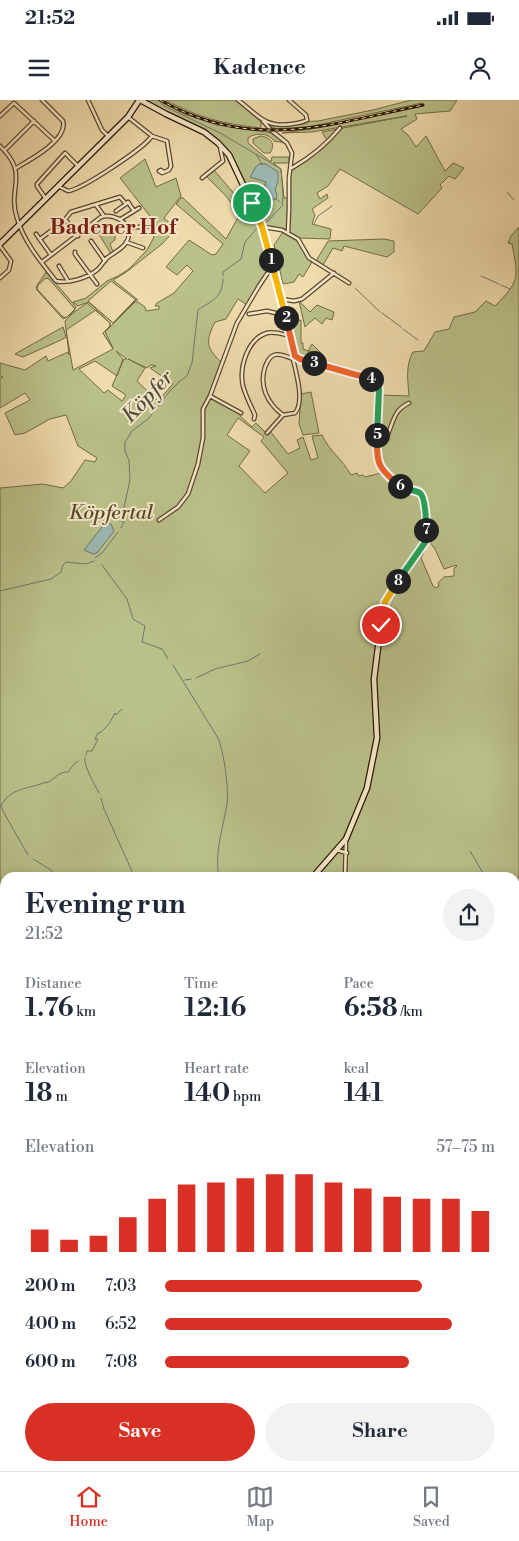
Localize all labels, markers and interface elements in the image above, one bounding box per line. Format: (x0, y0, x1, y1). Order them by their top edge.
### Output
text: 21:52 (25, 6, 75, 30)
icon: menu (25, 54, 53, 82)
text: Kadence (213, 54, 306, 81)
icon: person (466, 54, 494, 82)
pin (231, 182, 273, 224)
icon: arrive (238, 189, 266, 217)
district label: Badener Hof (50, 215, 179, 241)
pin: 1 (258, 248, 284, 272)
text: 1 (268, 251, 275, 269)
pin: 2 (274, 306, 298, 330)
text: 2 (282, 309, 291, 327)
pin: 3 (302, 350, 326, 376)
text: 3 (310, 354, 319, 372)
water label: Köpfer (117, 364, 180, 429)
pin: 4 (358, 366, 384, 392)
text: 4 (367, 370, 376, 388)
pin: 5 (364, 422, 390, 448)
text: 5 (373, 426, 382, 444)
pin: 6 (388, 474, 412, 498)
text: 6 (396, 477, 405, 495)
park label: Köpfertal (69, 501, 154, 526)
pin: 7 (414, 518, 438, 542)
text: 7 (422, 521, 431, 539)
pin: 8 (386, 568, 410, 594)
text: 8 (394, 572, 403, 590)
pin (360, 604, 402, 646)
icon: check (367, 611, 395, 639)
text: Evening run (25, 887, 186, 922)
button: share (443, 889, 495, 941)
text: 21:52 (25, 924, 63, 944)
text: Distance (25, 975, 82, 993)
text: Time (184, 975, 218, 993)
text: Pace (344, 975, 374, 993)
text: 1.76 (25, 993, 73, 1024)
text: 12:16 (184, 993, 246, 1024)
text: 6:58 (344, 993, 398, 1024)
text: km (73, 1003, 96, 1021)
text: /km (398, 1003, 423, 1021)
text: Elevation (25, 1060, 86, 1078)
text: Heart rate (184, 1060, 249, 1078)
text: kcal (344, 1060, 369, 1078)
text: 18 (25, 1078, 53, 1109)
text: 140 (184, 1078, 230, 1109)
text: 141 (344, 1078, 383, 1109)
text: m (53, 1088, 68, 1106)
text: bpm (230, 1088, 261, 1106)
text: Elevation (25, 1137, 94, 1157)
text: 57–75 m (436, 1137, 495, 1157)
text: 200 m (25, 1276, 75, 1296)
text: 7:03 (105, 1276, 136, 1296)
text: 400 m (25, 1314, 76, 1334)
text: 6:52 (105, 1314, 136, 1334)
text: 600 m (25, 1352, 75, 1372)
text: 7:08 (105, 1352, 137, 1372)
button: Save (25, 1403, 255, 1461)
button: Share (265, 1403, 495, 1461)
tab: Home (69, 1483, 108, 1531)
tab: Map (246, 1483, 274, 1531)
tab: Saved (413, 1483, 450, 1531)

